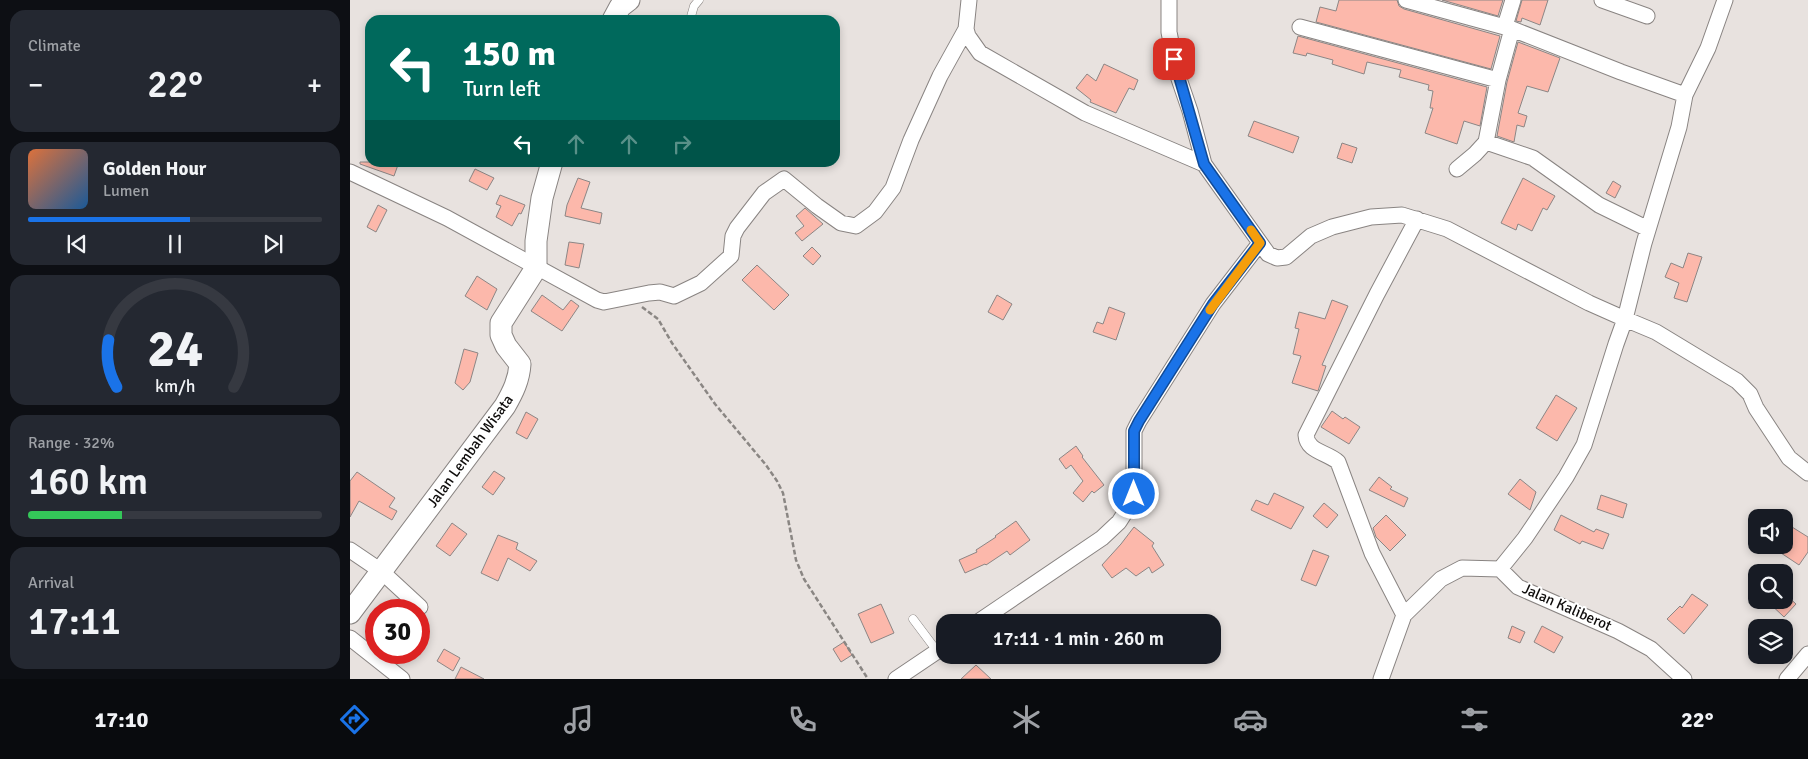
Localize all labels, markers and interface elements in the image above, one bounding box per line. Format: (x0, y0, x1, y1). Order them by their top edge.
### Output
text: 150 m (463, 32, 556, 75)
icon: left (380, 35, 445, 100)
text: Climate (28, 36, 81, 56)
pin (1153, 38, 1195, 80)
icon: arrive (1160, 45, 1188, 73)
text: 22° (147, 61, 203, 108)
text: − (28, 68, 43, 102)
text: + (307, 68, 322, 102)
text: Turn left (463, 75, 541, 102)
icon: left (509, 130, 537, 158)
icon: ahead (562, 130, 590, 158)
icon: ahead (615, 130, 643, 158)
icon: right (668, 130, 696, 158)
text: Golden Hour (103, 157, 206, 181)
text: Lumen (103, 181, 149, 201)
icon: previous (63, 230, 91, 258)
icon: pause (161, 230, 189, 258)
icon: next (259, 230, 287, 258)
text: 24 (147, 317, 203, 381)
text: km/h (155, 375, 195, 397)
street label: Jalan Lembah Wisata (423, 391, 517, 511)
text: Range · 32% (28, 433, 114, 453)
text: 160 km (28, 458, 148, 505)
position arrow (1107, 467, 1159, 519)
map controls (1748, 509, 1793, 664)
button: sound (1748, 509, 1793, 554)
button: search (1748, 564, 1793, 609)
text: Arrival (28, 573, 74, 593)
street label: Jalan Kaliberot (1520, 579, 1614, 635)
text: 17:11 (28, 598, 121, 645)
speed limit sign: 30 (365, 599, 430, 664)
button: layers (1748, 619, 1793, 664)
text: 17:11 · 1 min · 260 m (993, 627, 1164, 651)
icon: directions (337, 702, 372, 737)
icon: music (561, 702, 596, 737)
icon: phone (785, 702, 820, 737)
icon: climate (1009, 702, 1044, 737)
icon: car (1233, 702, 1268, 737)
icon: filters (1457, 702, 1492, 737)
text: 17:10 (94, 706, 148, 733)
text: 22° (1681, 706, 1713, 733)

